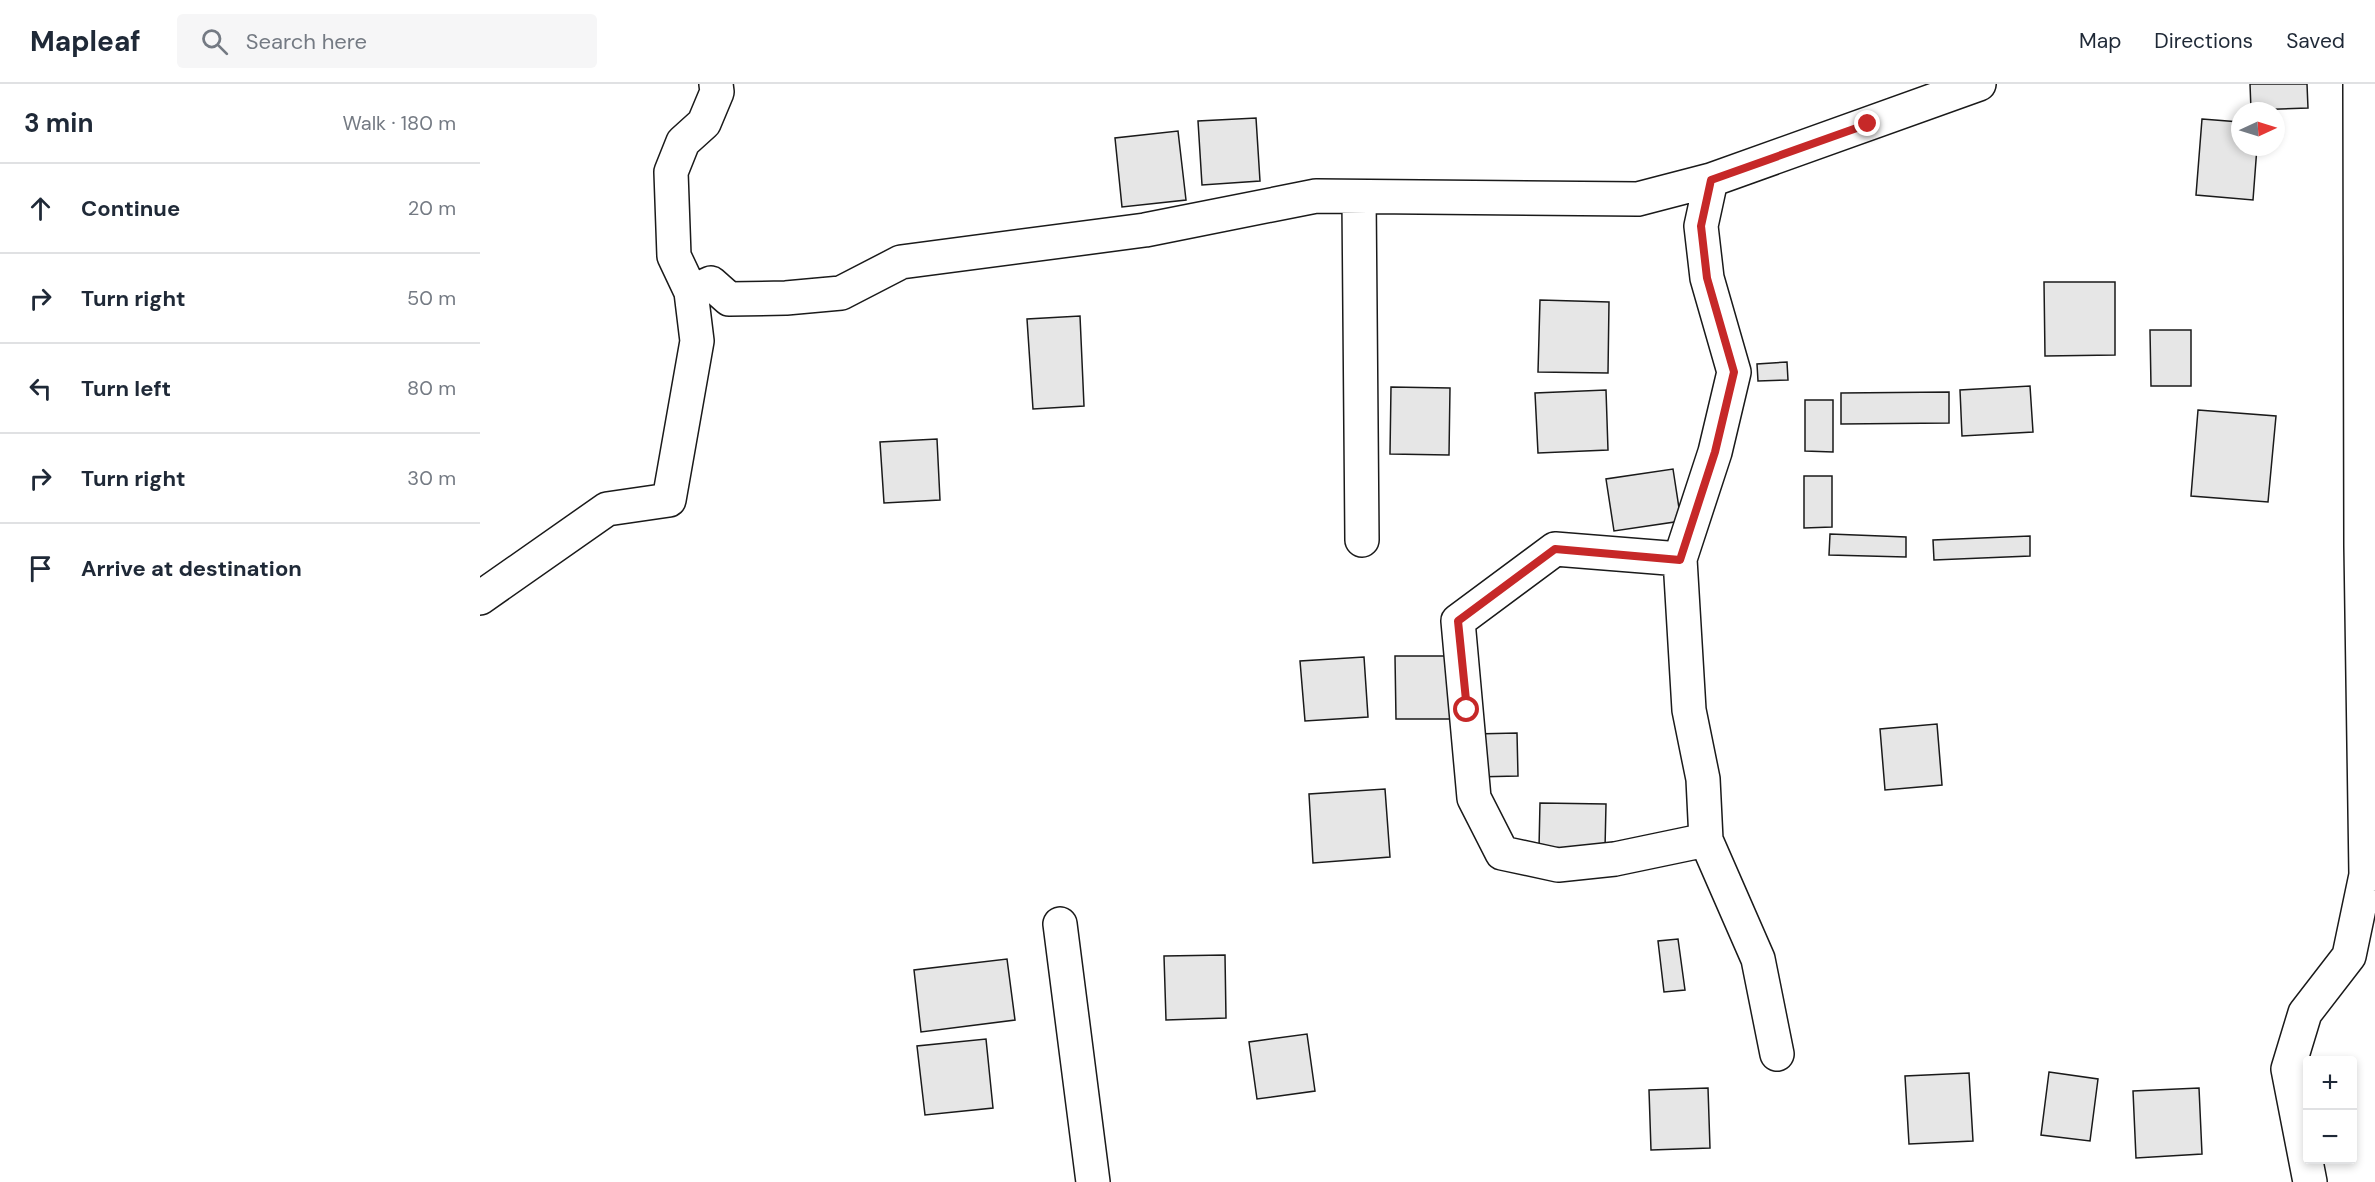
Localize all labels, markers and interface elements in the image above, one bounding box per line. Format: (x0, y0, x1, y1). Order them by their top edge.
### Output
search box (177, 14, 597, 68)
text: Mapleaf (30, 23, 141, 60)
icon: search (198, 25, 231, 58)
text: Search here (246, 27, 367, 56)
text: Map (2079, 27, 2121, 55)
text: Directions (2154, 27, 2253, 55)
text: Saved (2286, 27, 2345, 55)
north arrow (2231, 102, 2285, 156)
text: 3 min (24, 106, 93, 140)
text: Walk · 180 m (342, 110, 456, 136)
route end (1854, 110, 1880, 136)
icon: ahead (24, 192, 57, 225)
text: Continue (81, 194, 180, 223)
text: 20 m (408, 195, 456, 221)
icon: right (24, 282, 57, 315)
text: Turn right (81, 284, 186, 313)
text: 50 m (407, 285, 456, 311)
icon: left (24, 372, 57, 405)
text: Turn left (81, 374, 171, 403)
text: 80 m (407, 375, 456, 401)
icon: right (24, 462, 57, 495)
text: Turn right (81, 464, 186, 493)
text: 30 m (407, 465, 456, 491)
icon: arrive (24, 552, 57, 585)
text: Arrive at destination (81, 554, 302, 583)
route start (1453, 696, 1479, 722)
map controls (2303, 1056, 2357, 1164)
button: + (2303, 1056, 2357, 1110)
button: − (2303, 1110, 2357, 1164)

